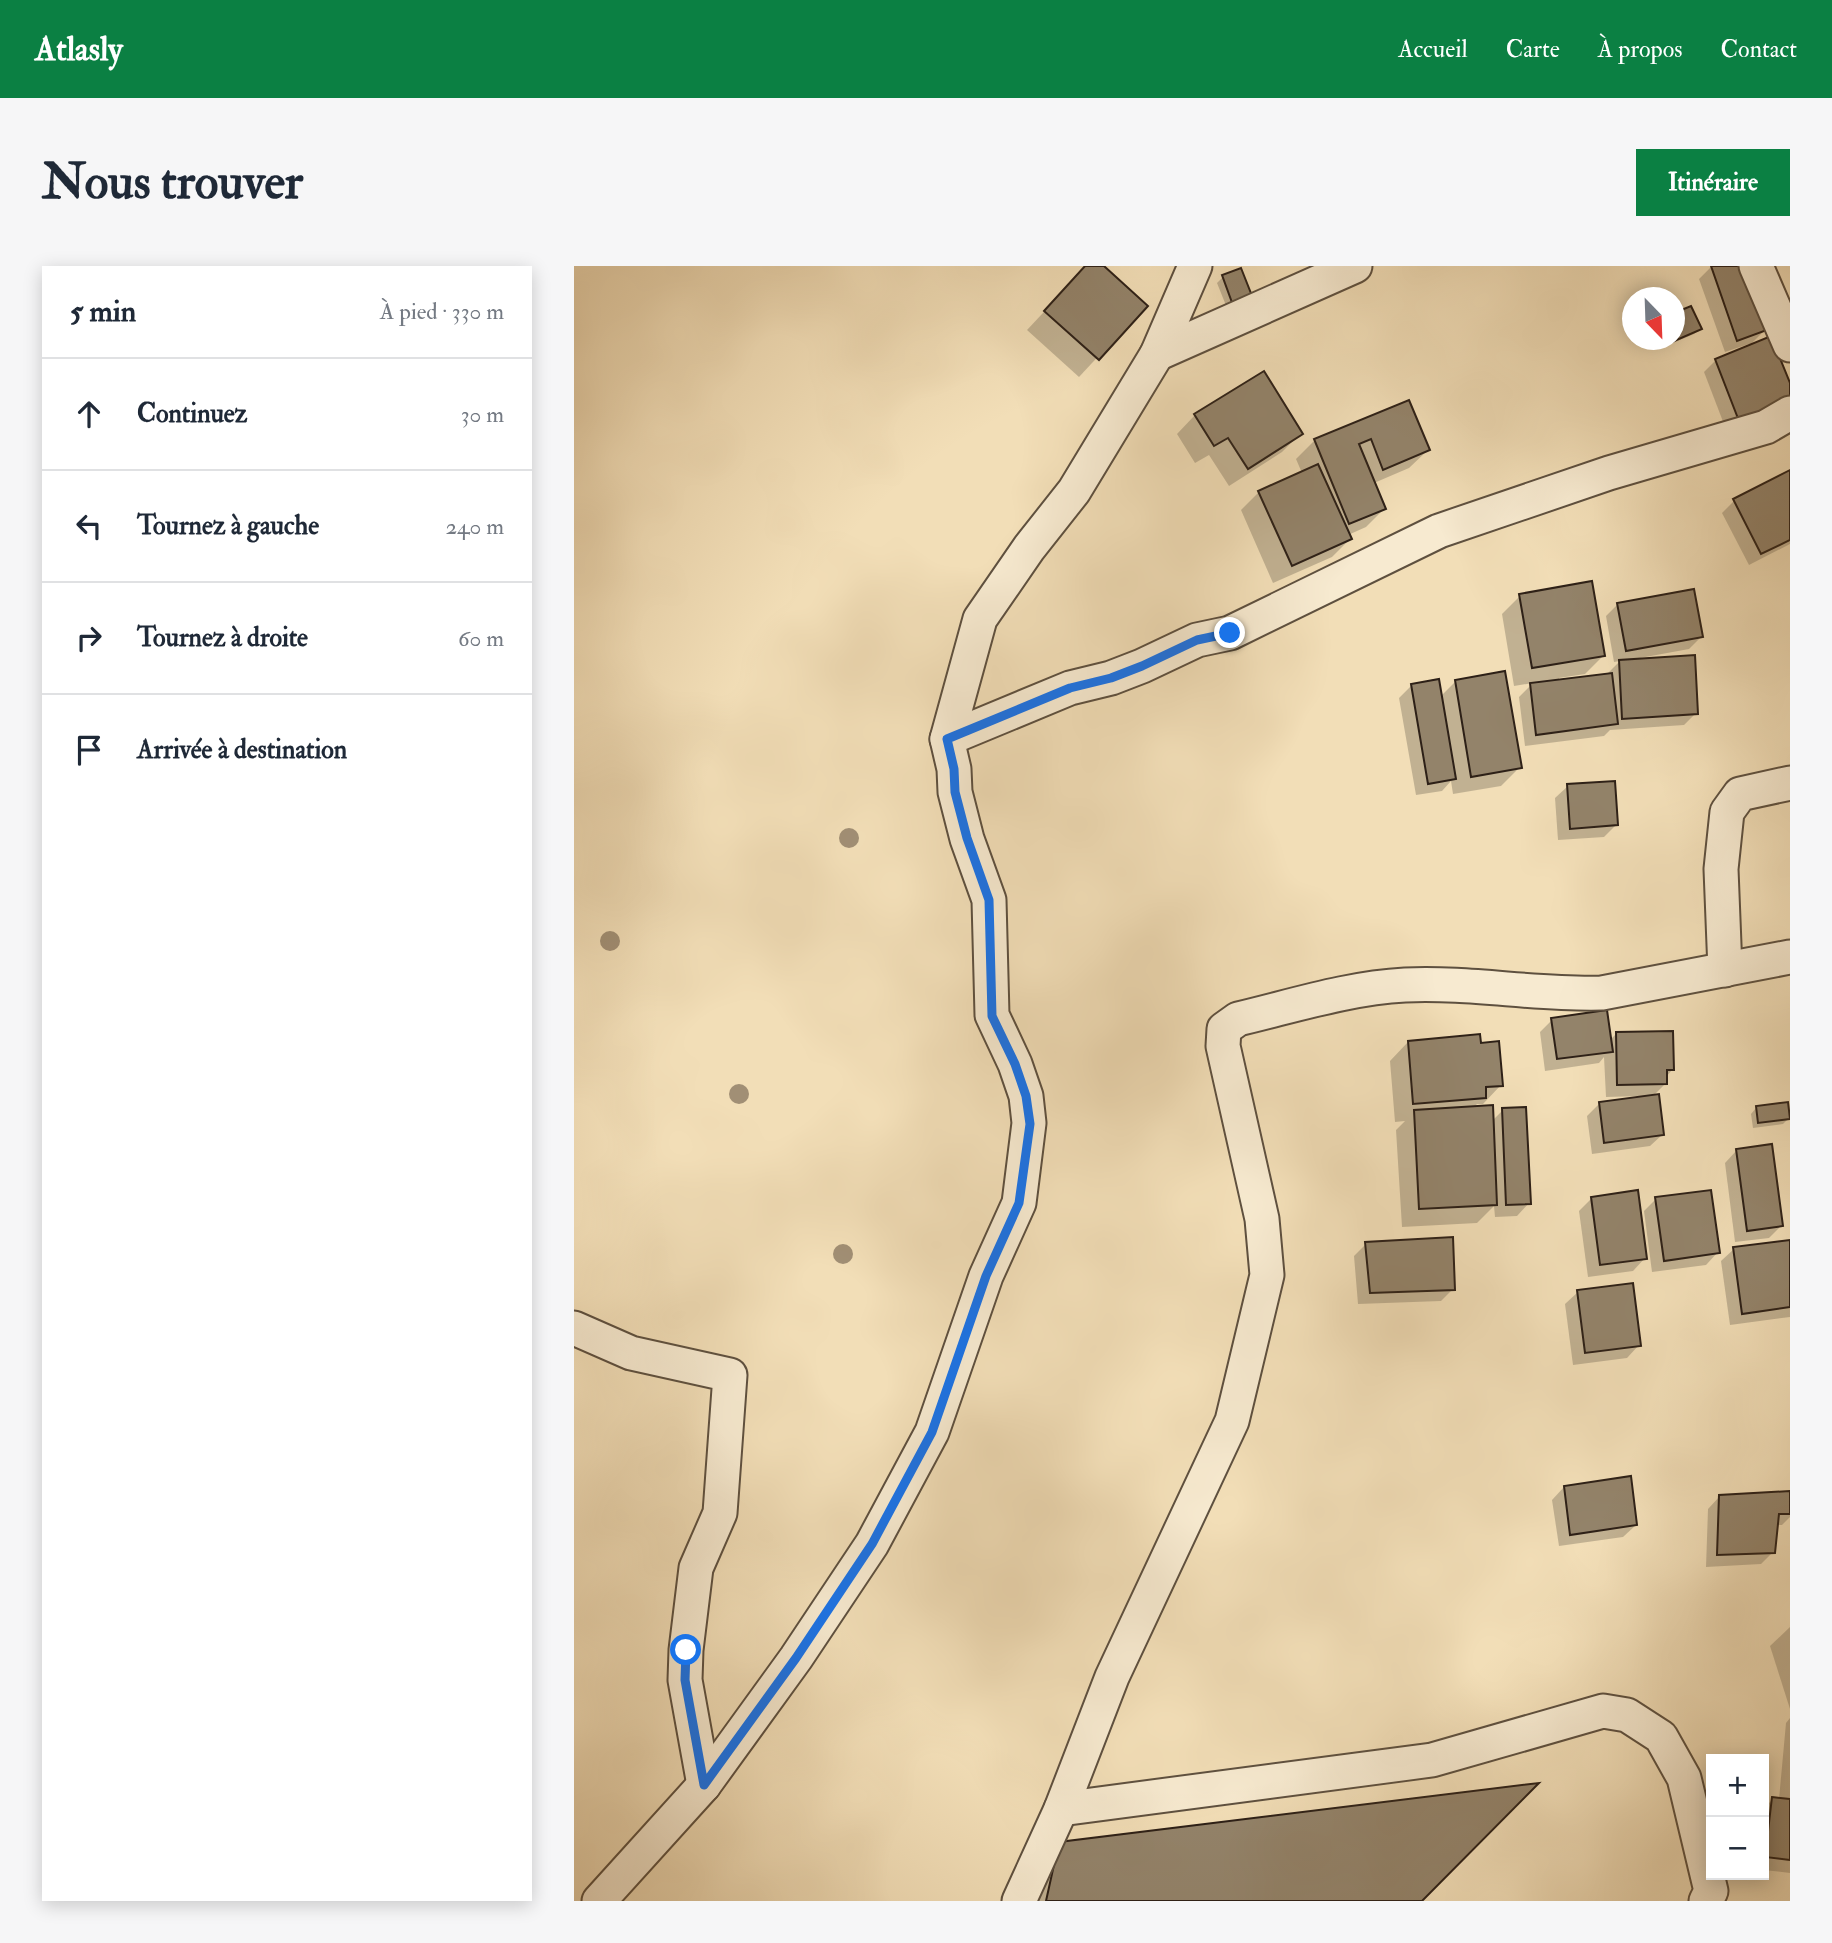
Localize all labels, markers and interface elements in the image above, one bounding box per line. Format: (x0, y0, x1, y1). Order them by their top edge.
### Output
text: Atlasly (35, 29, 123, 70)
text: Accueil (1398, 34, 1468, 65)
text: Carte (1506, 34, 1560, 65)
text: À propos (1598, 34, 1683, 65)
text: Contact (1721, 34, 1797, 65)
button: Itinéraire (1636, 149, 1790, 216)
text: Nous trouver (42, 152, 303, 213)
north arrow (1622, 287, 1685, 350)
text: 5 min (70, 293, 136, 330)
text: À pied · 330 m (380, 297, 504, 326)
icon: ahead (70, 395, 108, 433)
text: Continuez (137, 398, 247, 430)
text: 30 m (461, 400, 504, 429)
icon: left (70, 507, 108, 545)
text: Tournez à gauche (137, 510, 319, 542)
text: 240 m (445, 512, 504, 541)
route end (1214, 617, 1245, 648)
icon: right (70, 619, 108, 657)
text: Tournez à droite (137, 622, 308, 654)
text: 60 m (458, 624, 504, 653)
icon: arrive (70, 731, 108, 769)
text: Arrivée à destination (137, 734, 347, 766)
route start (670, 1634, 701, 1665)
map controls (1706, 1754, 1769, 1880)
button: + (1706, 1754, 1769, 1817)
button: − (1706, 1817, 1769, 1880)

